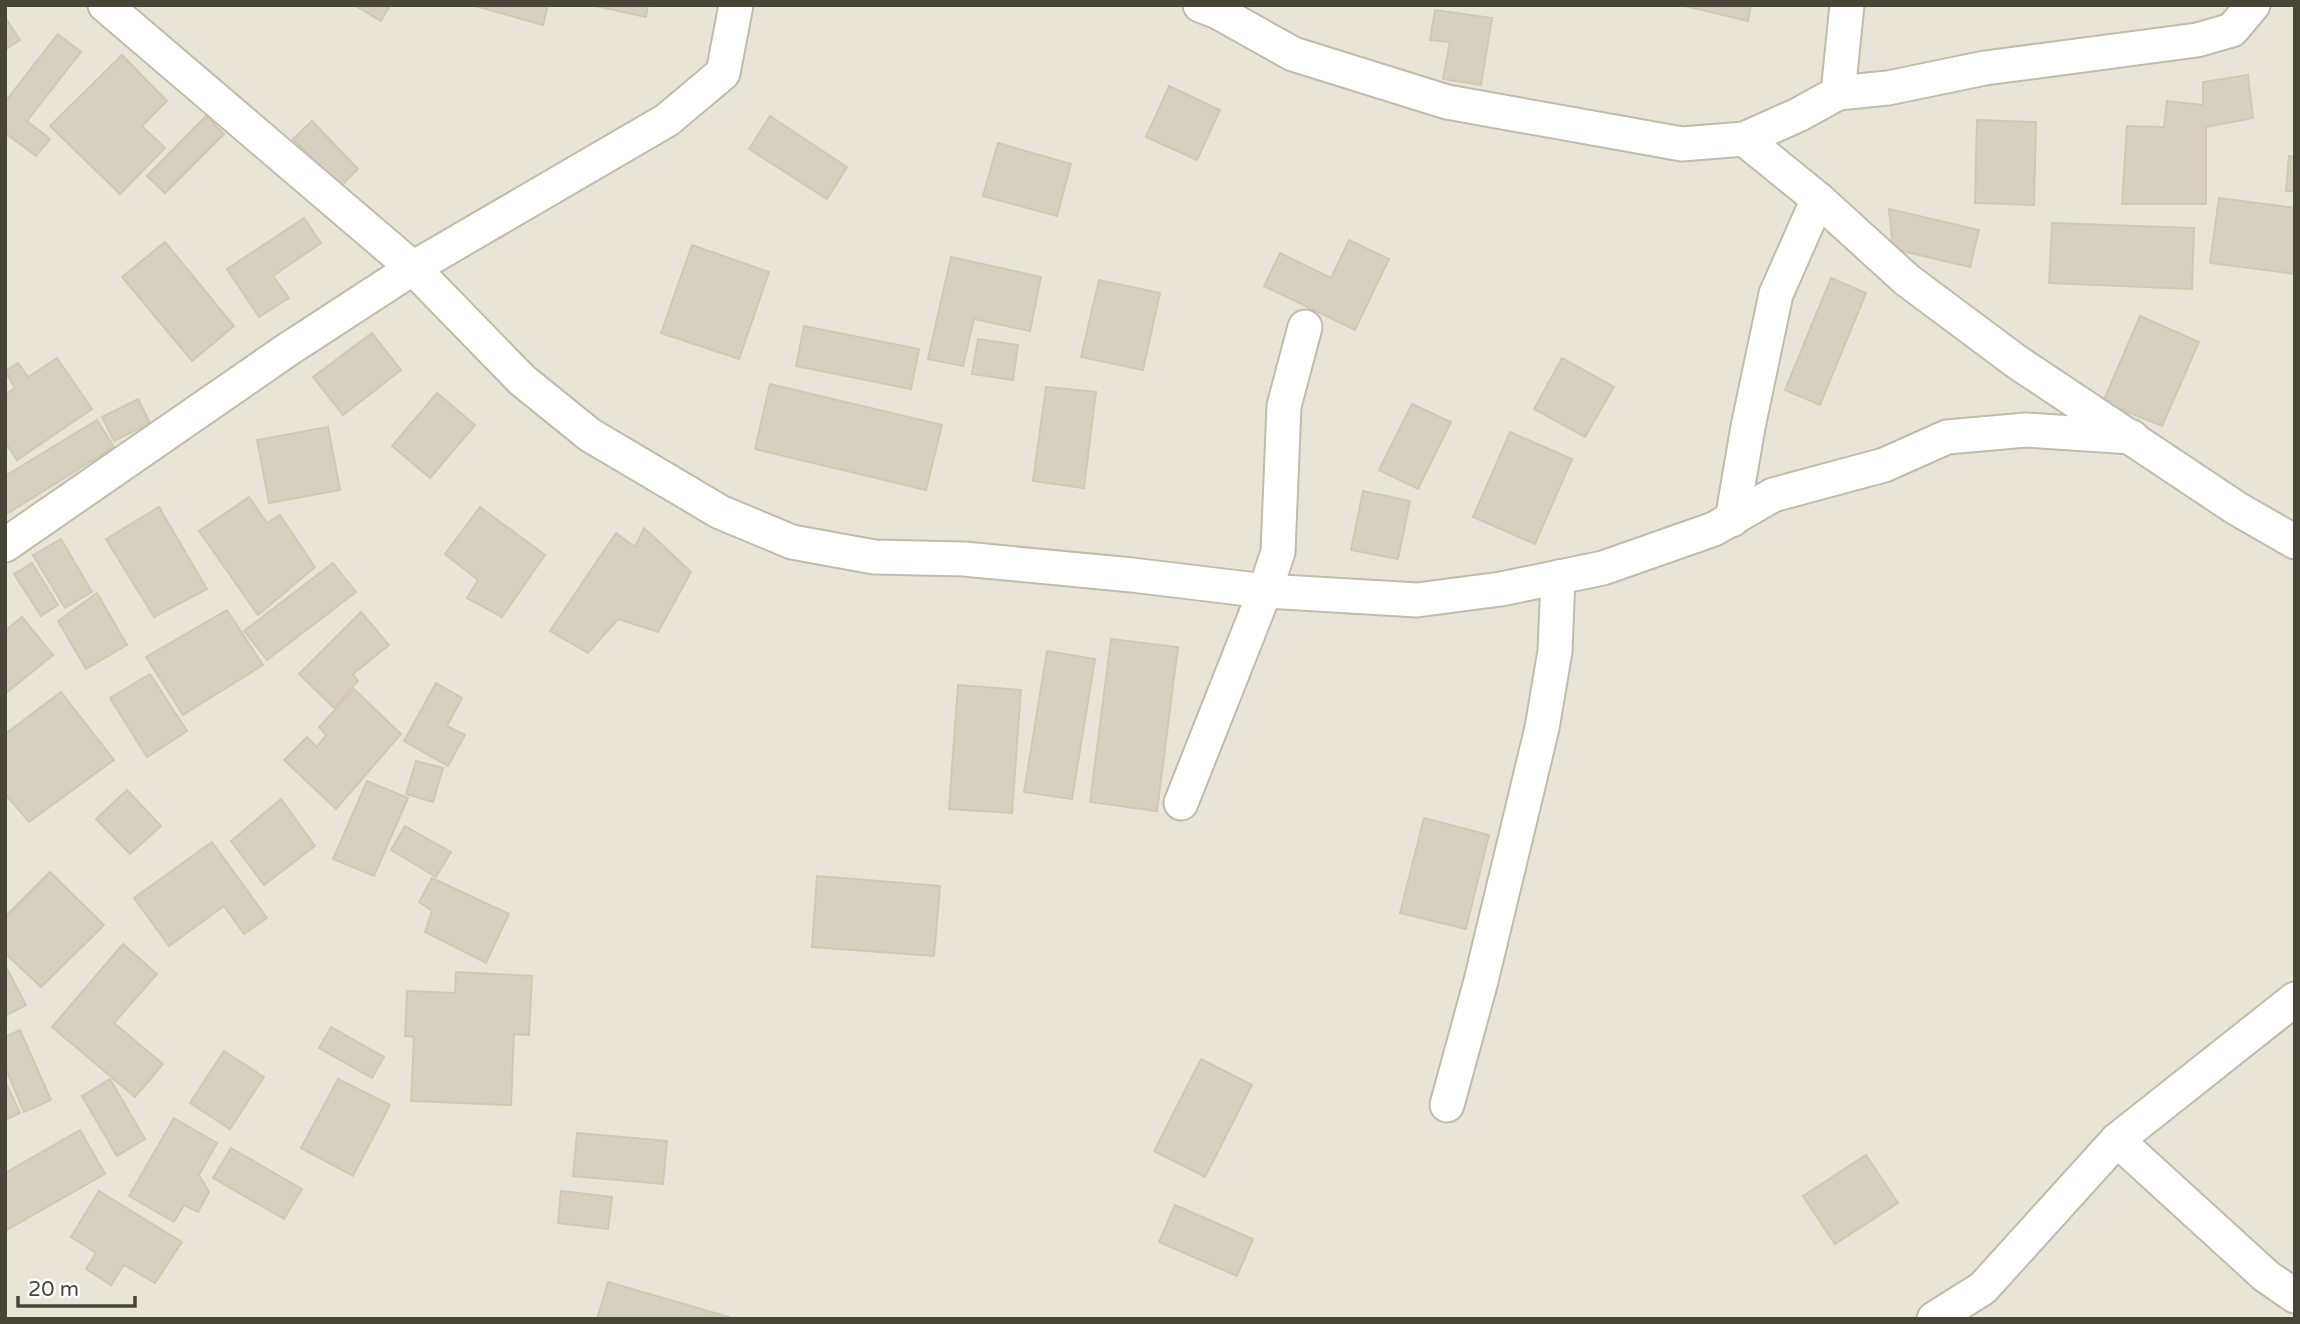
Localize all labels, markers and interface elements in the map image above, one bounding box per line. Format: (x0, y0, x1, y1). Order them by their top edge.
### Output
scale bar (18, 1264, 135, 1308)
text: 20 m (28, 1277, 79, 1302)

